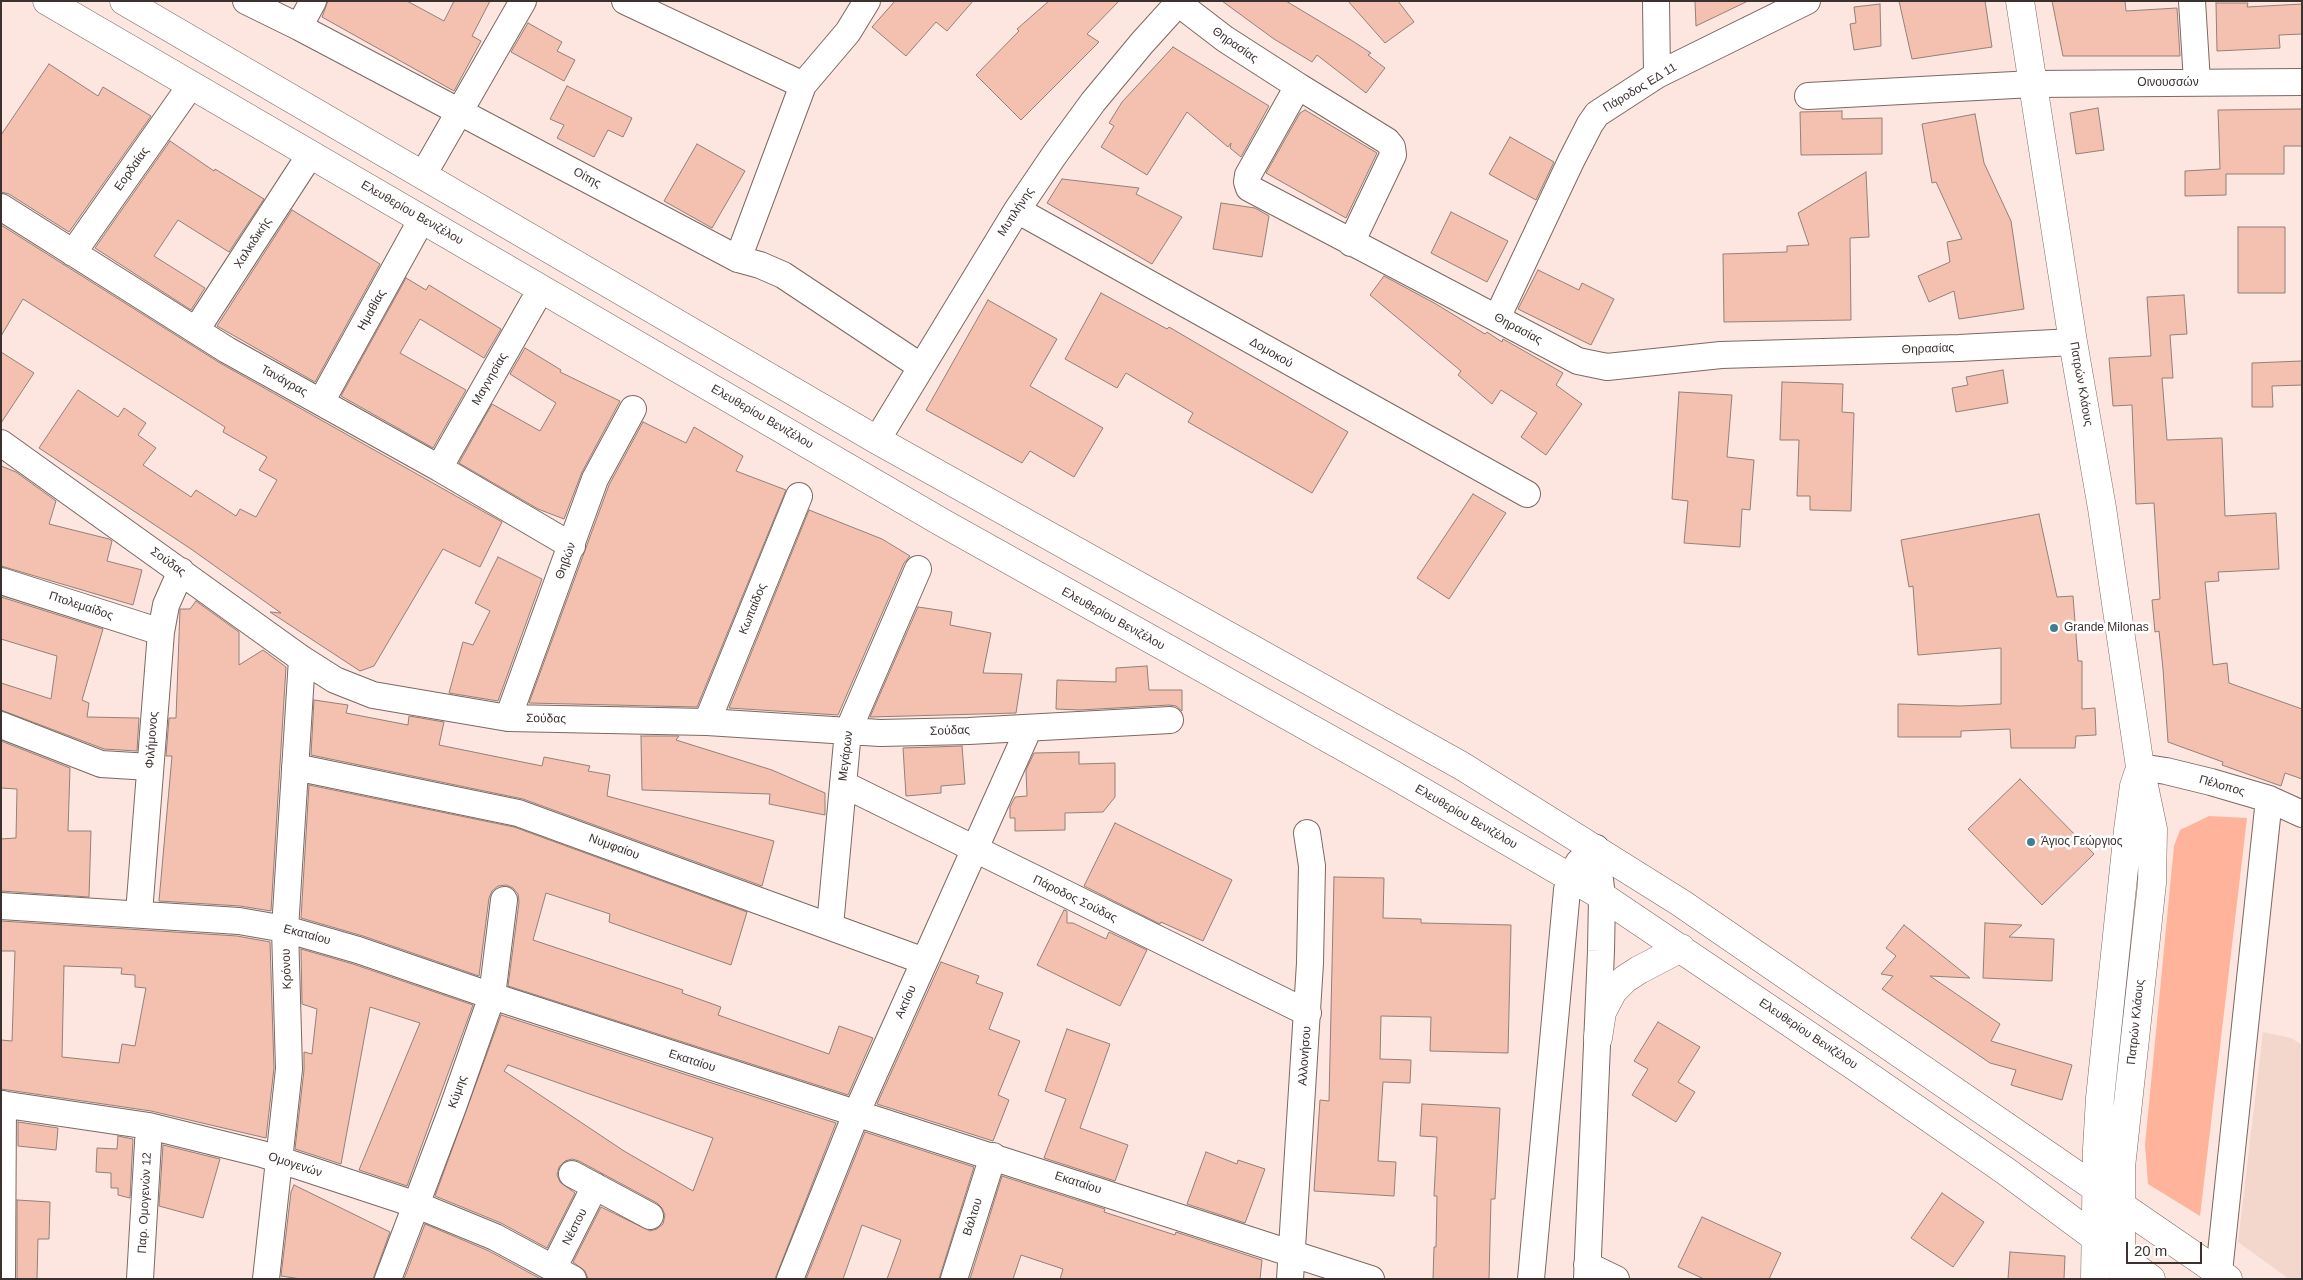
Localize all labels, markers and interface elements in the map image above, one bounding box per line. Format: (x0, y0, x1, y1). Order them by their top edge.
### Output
street label: Θηρασίας (1209, 24, 1261, 66)
street label: Πάροδος ΕΔ 11 (1601, 60, 1679, 116)
street label: Οινουσσών (2137, 76, 2199, 90)
street label: Εορδαίας (112, 144, 152, 194)
street label: Οίτης (571, 165, 603, 191)
street label: Ελευθερίου Βενιζέλου (358, 178, 466, 248)
street label: Μυτιλήνης (995, 185, 1037, 239)
street label: Χαλκιδικής (231, 215, 275, 271)
street label: Ημαθίας (355, 287, 389, 333)
street label: Θηρασίας (1491, 310, 1545, 348)
street label: Δομοκού (1247, 335, 1295, 371)
street label: Θηρασίας (1901, 341, 1955, 357)
street label: Πατρών Κλάους (2066, 341, 2096, 427)
street label: Μαγνησίας (469, 350, 511, 408)
street label: Τανάγρας (258, 362, 310, 400)
street label: Ελευθερίου Βενιζέλου (708, 382, 816, 452)
street label: Θηβών (553, 541, 579, 581)
street label: Σούδας (148, 544, 188, 580)
street label: Κωπαίδος (736, 581, 770, 637)
street label: Ελευθερίου Βενιζέλου (1059, 585, 1167, 653)
street label: Πτολεμαίδος (47, 589, 115, 623)
place label: Grande Milonas (2064, 621, 2149, 635)
marker: Grande Milonas (2048, 622, 2060, 634)
street label: Φιλήμονος (143, 711, 161, 769)
street label: Σούδας (526, 711, 566, 727)
street label: Σούδας (930, 723, 970, 739)
street label: Μεγάρων (836, 730, 856, 782)
street label: Πέλοπος (2197, 773, 2247, 799)
street label: Ελευθερίου Βενιζέλου (1412, 782, 1520, 852)
street label: Νυμφαίου (587, 831, 641, 863)
place label: Άγιος Γεώργιος (2041, 835, 2123, 849)
marker: Άγιος Γεώργιος (2025, 836, 2037, 848)
street label: Πάροδος Σούδας (1031, 872, 1119, 926)
street label: Εκαταίου (282, 922, 332, 948)
street label: Κρόνου (279, 948, 295, 990)
street label: Πατρών Κλάους (2124, 979, 2148, 1065)
street label: Ακτίου (892, 983, 920, 1021)
street label: Ελευθερίου Βενιζέλου (1756, 996, 1860, 1072)
street label: Αλλονήσου (1296, 1026, 1314, 1086)
street label: Εκαταίου (667, 1047, 717, 1075)
street label: Κύμης (446, 1074, 470, 1110)
street label: Ομογενών (266, 1150, 324, 1180)
street label: Παρ. Ομογενών 12 (135, 1152, 155, 1254)
street label: Εκαταίου (1053, 1169, 1103, 1197)
street label: Βάλτου (960, 1196, 986, 1238)
street label: Νέστου (560, 1206, 590, 1248)
scale bar (2128, 1232, 2204, 1264)
text: 20 m (2134, 1242, 2167, 1259)

